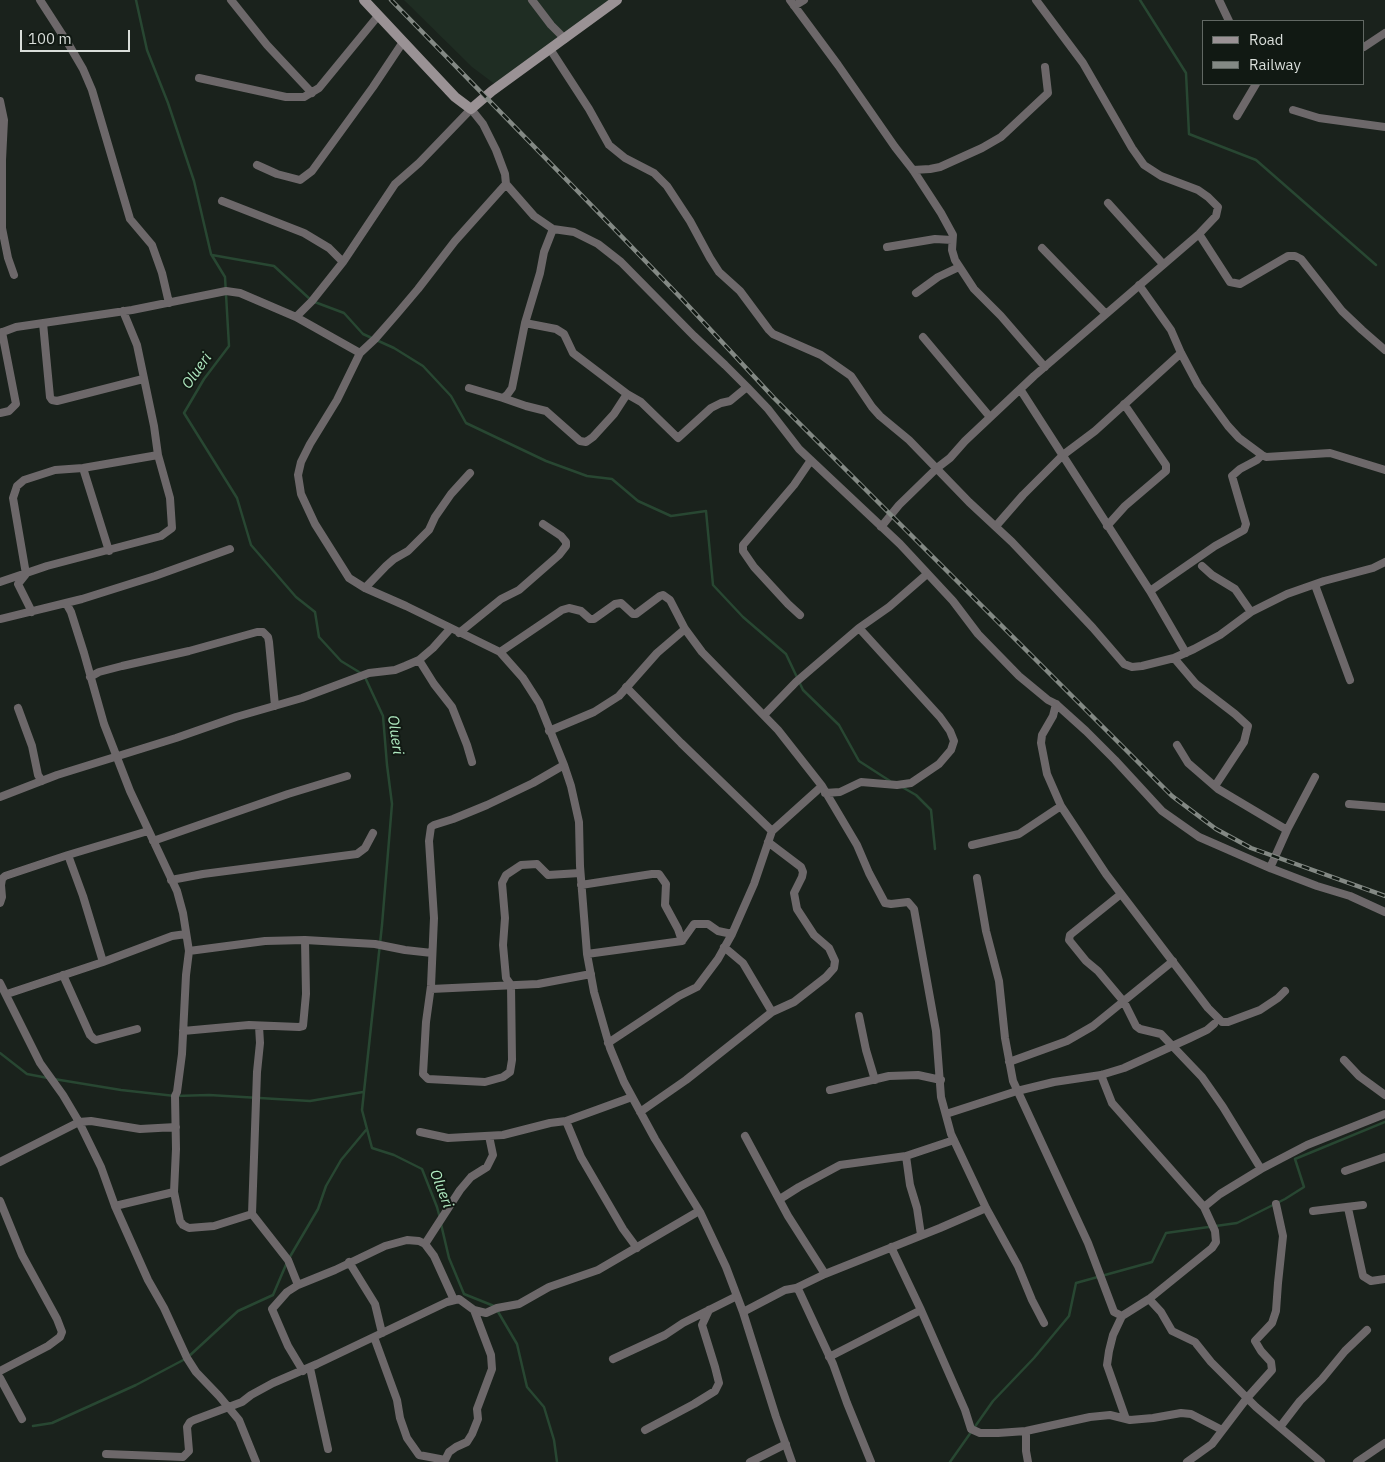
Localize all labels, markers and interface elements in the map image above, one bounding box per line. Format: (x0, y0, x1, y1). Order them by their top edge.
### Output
scale bar (22, 20, 132, 52)
legend (1202, 20, 1365, 85)
text: 100 m (28, 29, 72, 48)
text: Road (1249, 30, 1284, 49)
text: Railway (1249, 55, 1301, 74)
water label: Olueri (178, 350, 216, 392)
water label: Olueri (383, 714, 407, 756)
water label: Olueri (425, 1167, 457, 1211)

